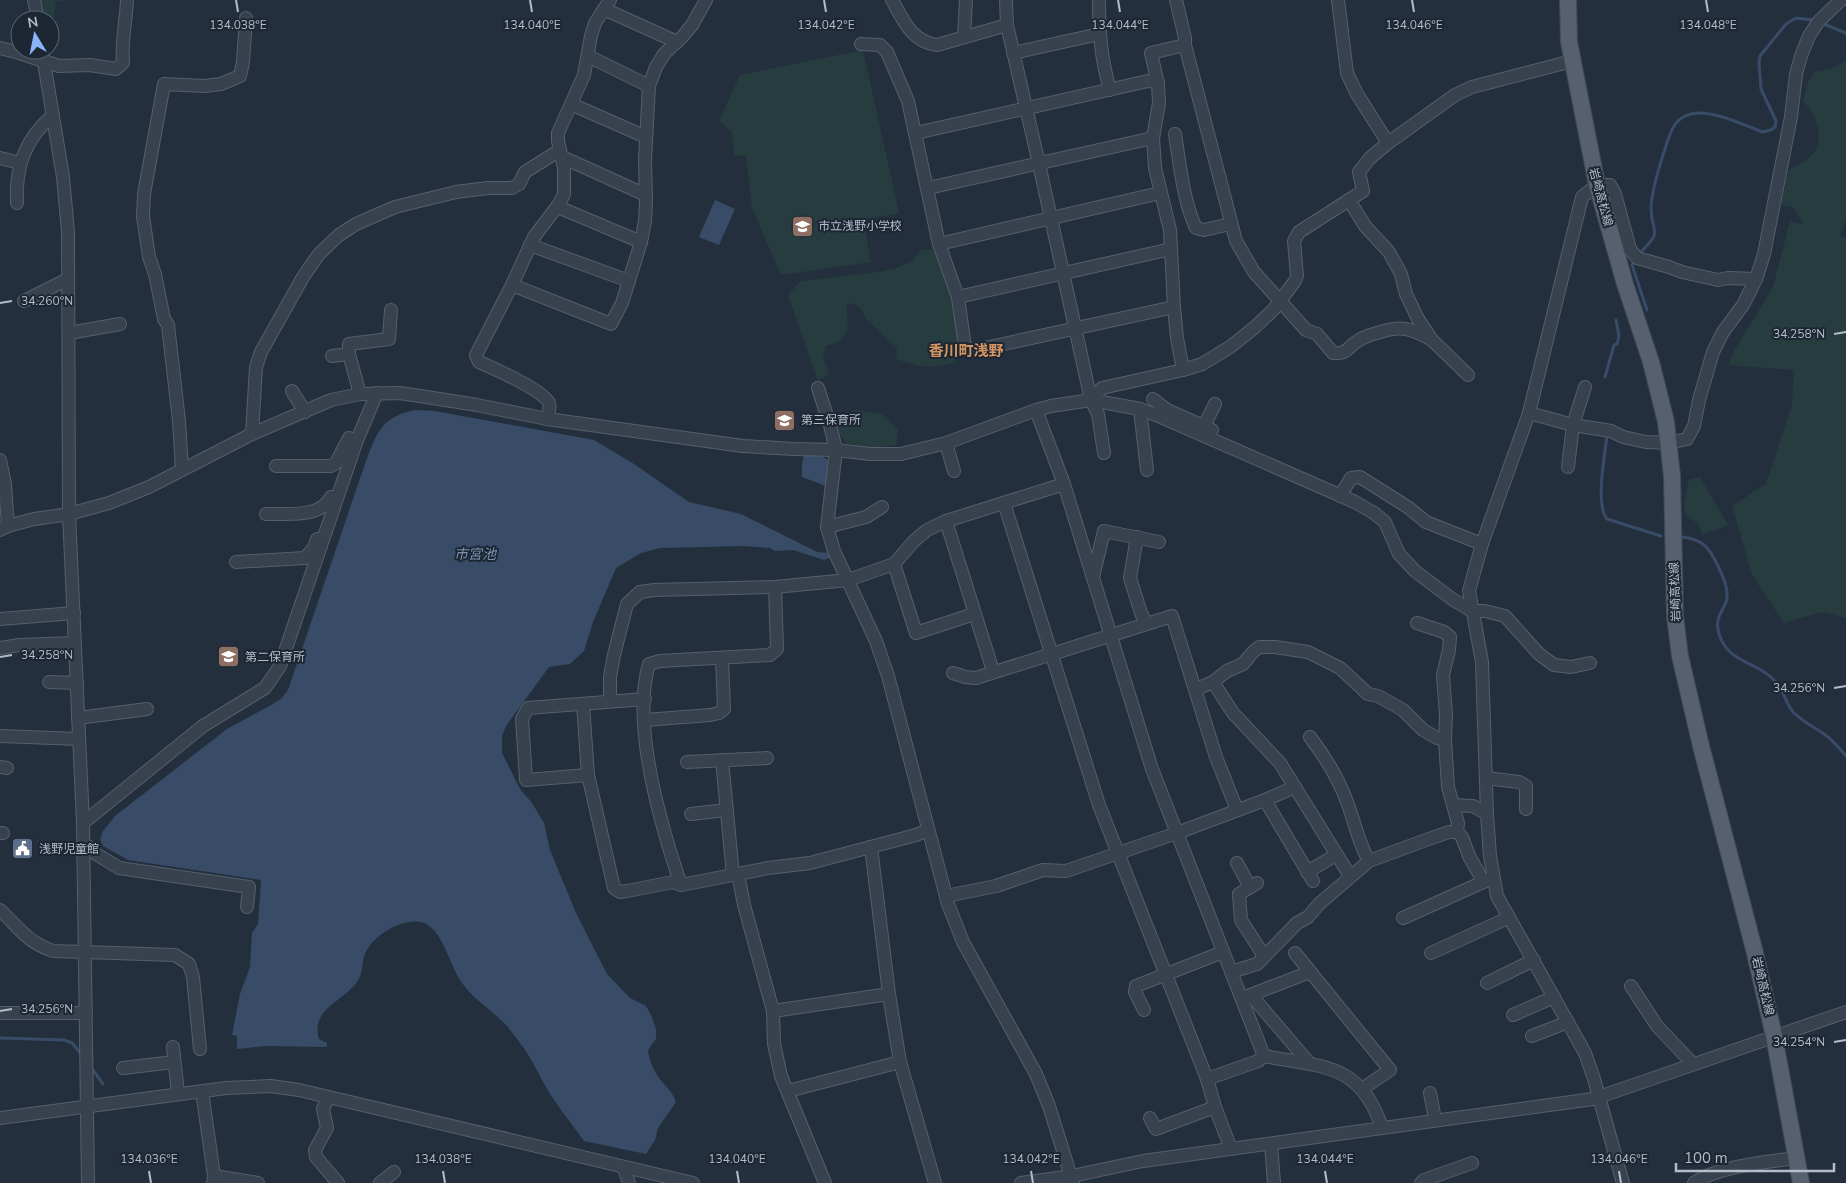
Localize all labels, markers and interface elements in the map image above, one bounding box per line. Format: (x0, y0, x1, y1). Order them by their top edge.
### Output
north arrow (10, 10, 60, 60)
text: N (26, 12, 40, 33)
text: 134.038°E (209, 17, 267, 33)
text: 134.040°E (503, 17, 561, 33)
text: 134.042°E (797, 17, 855, 33)
text: 134.044°E (1091, 17, 1149, 33)
text: 134.046°E (1385, 17, 1443, 33)
text: 134.048°E (1679, 17, 1737, 33)
street label: 岩崎高松線 (1586, 166, 1616, 228)
school or university icon: 市立浅野小学校 (790, 214, 814, 238)
place label: 市立浅野小学校 (818, 218, 902, 234)
text: 34.260°N (21, 293, 73, 309)
text: 34.258°N (1773, 326, 1825, 342)
district label: 香川町浅野 (928, 341, 1004, 361)
school or university icon: 第三保育所 (773, 408, 797, 432)
place label: 第三保育所 (801, 412, 861, 428)
water label: 市宮池 (454, 545, 498, 564)
street label: 岩崎高松線 (1666, 562, 1684, 622)
school or university icon: 第二保育所 (217, 645, 241, 669)
text: 34.258°N (21, 647, 73, 663)
place label: 第二保育所 (245, 649, 305, 665)
text: 34.256°N (1773, 680, 1825, 696)
public building icon: 浅野児童館 (11, 837, 35, 861)
place label: 浅野児童館 (39, 841, 99, 857)
street label: 岩崎高松線 (1748, 955, 1778, 1017)
text: 34.256°N (21, 1001, 73, 1017)
text: 34.254°N (1773, 1034, 1825, 1050)
scale bar (1676, 1140, 1834, 1172)
text: 100 m (1684, 1148, 1728, 1168)
text: 134.036°E (120, 1151, 178, 1167)
text: 134.038°E (414, 1151, 472, 1167)
text: 134.040°E (708, 1151, 766, 1167)
text: 134.042°E (1002, 1151, 1060, 1167)
text: 134.044°E (1296, 1151, 1354, 1167)
text: 134.046°E (1590, 1151, 1648, 1167)

